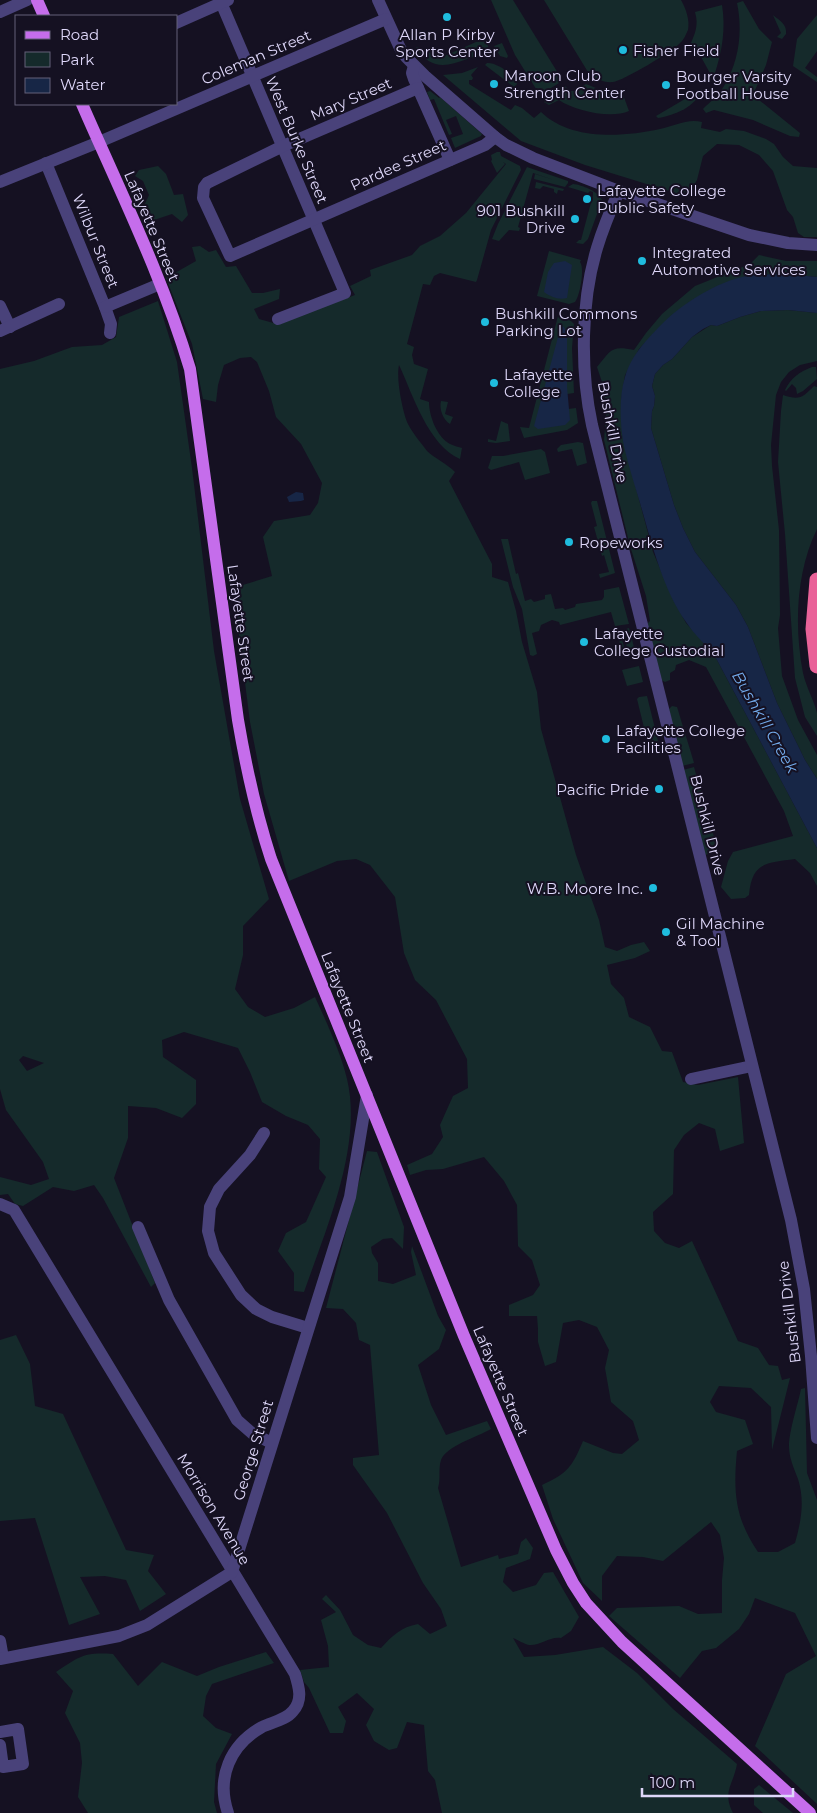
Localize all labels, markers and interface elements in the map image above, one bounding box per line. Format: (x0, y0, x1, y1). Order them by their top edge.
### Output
marker: Allan P Kirby Sports Center (441, 11, 453, 23)
legend (15, 15, 178, 105)
text: Road (60, 25, 99, 44)
street label: Coleman Street (198, 25, 314, 89)
place label: Allan P Kirby Sports Center (396, 25, 498, 61)
place label: Fisher Field (633, 41, 720, 60)
marker: Fisher Field (617, 44, 629, 56)
text: Park (60, 50, 94, 69)
place label: Maroon Club Strength Center (504, 66, 625, 102)
place label: Bourger Varsity Football House (676, 67, 792, 103)
street label: West Burke Street (262, 73, 332, 207)
street label: Mary Street (307, 73, 395, 125)
text: Water (60, 75, 106, 94)
marker: Maroon Club Strength Center (488, 78, 500, 90)
marker: Bourger Varsity Football House (660, 79, 672, 91)
street label: Pardee Street (347, 135, 449, 195)
street label: Lafayette Street (120, 168, 184, 284)
place label: Lafayette College Public Safety (597, 181, 726, 217)
street label: Wilbur Street (68, 191, 124, 291)
marker: Lafayette College Public Safety (581, 193, 593, 205)
place label: 901 Bushkill Drive (477, 201, 565, 237)
marker: 901 Bushkill Drive (569, 213, 581, 225)
place label: Integrated Automotive Services (652, 243, 806, 279)
marker: Integrated Automotive Services (636, 255, 648, 267)
place label: Bushkill Commons Parking Lot (495, 304, 637, 340)
marker: Bushkill Commons Parking Lot (479, 316, 491, 328)
place label: Lafayette College (504, 365, 573, 401)
marker: Lafayette College (488, 377, 500, 389)
street label: Bushkill Drive (594, 380, 632, 484)
place label: Ropeworks (579, 533, 663, 552)
marker: Ropeworks (563, 536, 575, 548)
street label: Lafayette Street (223, 563, 259, 683)
place label: Lafayette College Custodial (594, 624, 724, 660)
marker: Lafayette College Custodial (578, 636, 590, 648)
water label: Bushkill Creek (728, 668, 803, 778)
place label: Lafayette College Facilities (616, 721, 745, 757)
marker: Lafayette College Facilities (600, 733, 612, 745)
street label: Bushkill Drive (686, 773, 730, 877)
place label: Pacific Pride (556, 780, 649, 799)
marker: Pacific Pride (653, 783, 665, 795)
place label: W.B. Moore Inc. (527, 879, 643, 898)
marker: W.B. Moore Inc. (647, 882, 659, 894)
place label: Gil Machine & Tool (676, 914, 764, 950)
marker: Gil Machine & Tool (660, 926, 672, 938)
street label: Lafayette Street (317, 949, 379, 1065)
street label: Bushkill Drive (773, 1260, 805, 1364)
street label: Lafayette Street (469, 1323, 533, 1439)
street label: George Street (229, 1397, 277, 1503)
street label: Morrison Avenue (173, 1450, 255, 1568)
scale bar (642, 1766, 793, 1798)
text: 100 m (650, 1773, 695, 1792)

